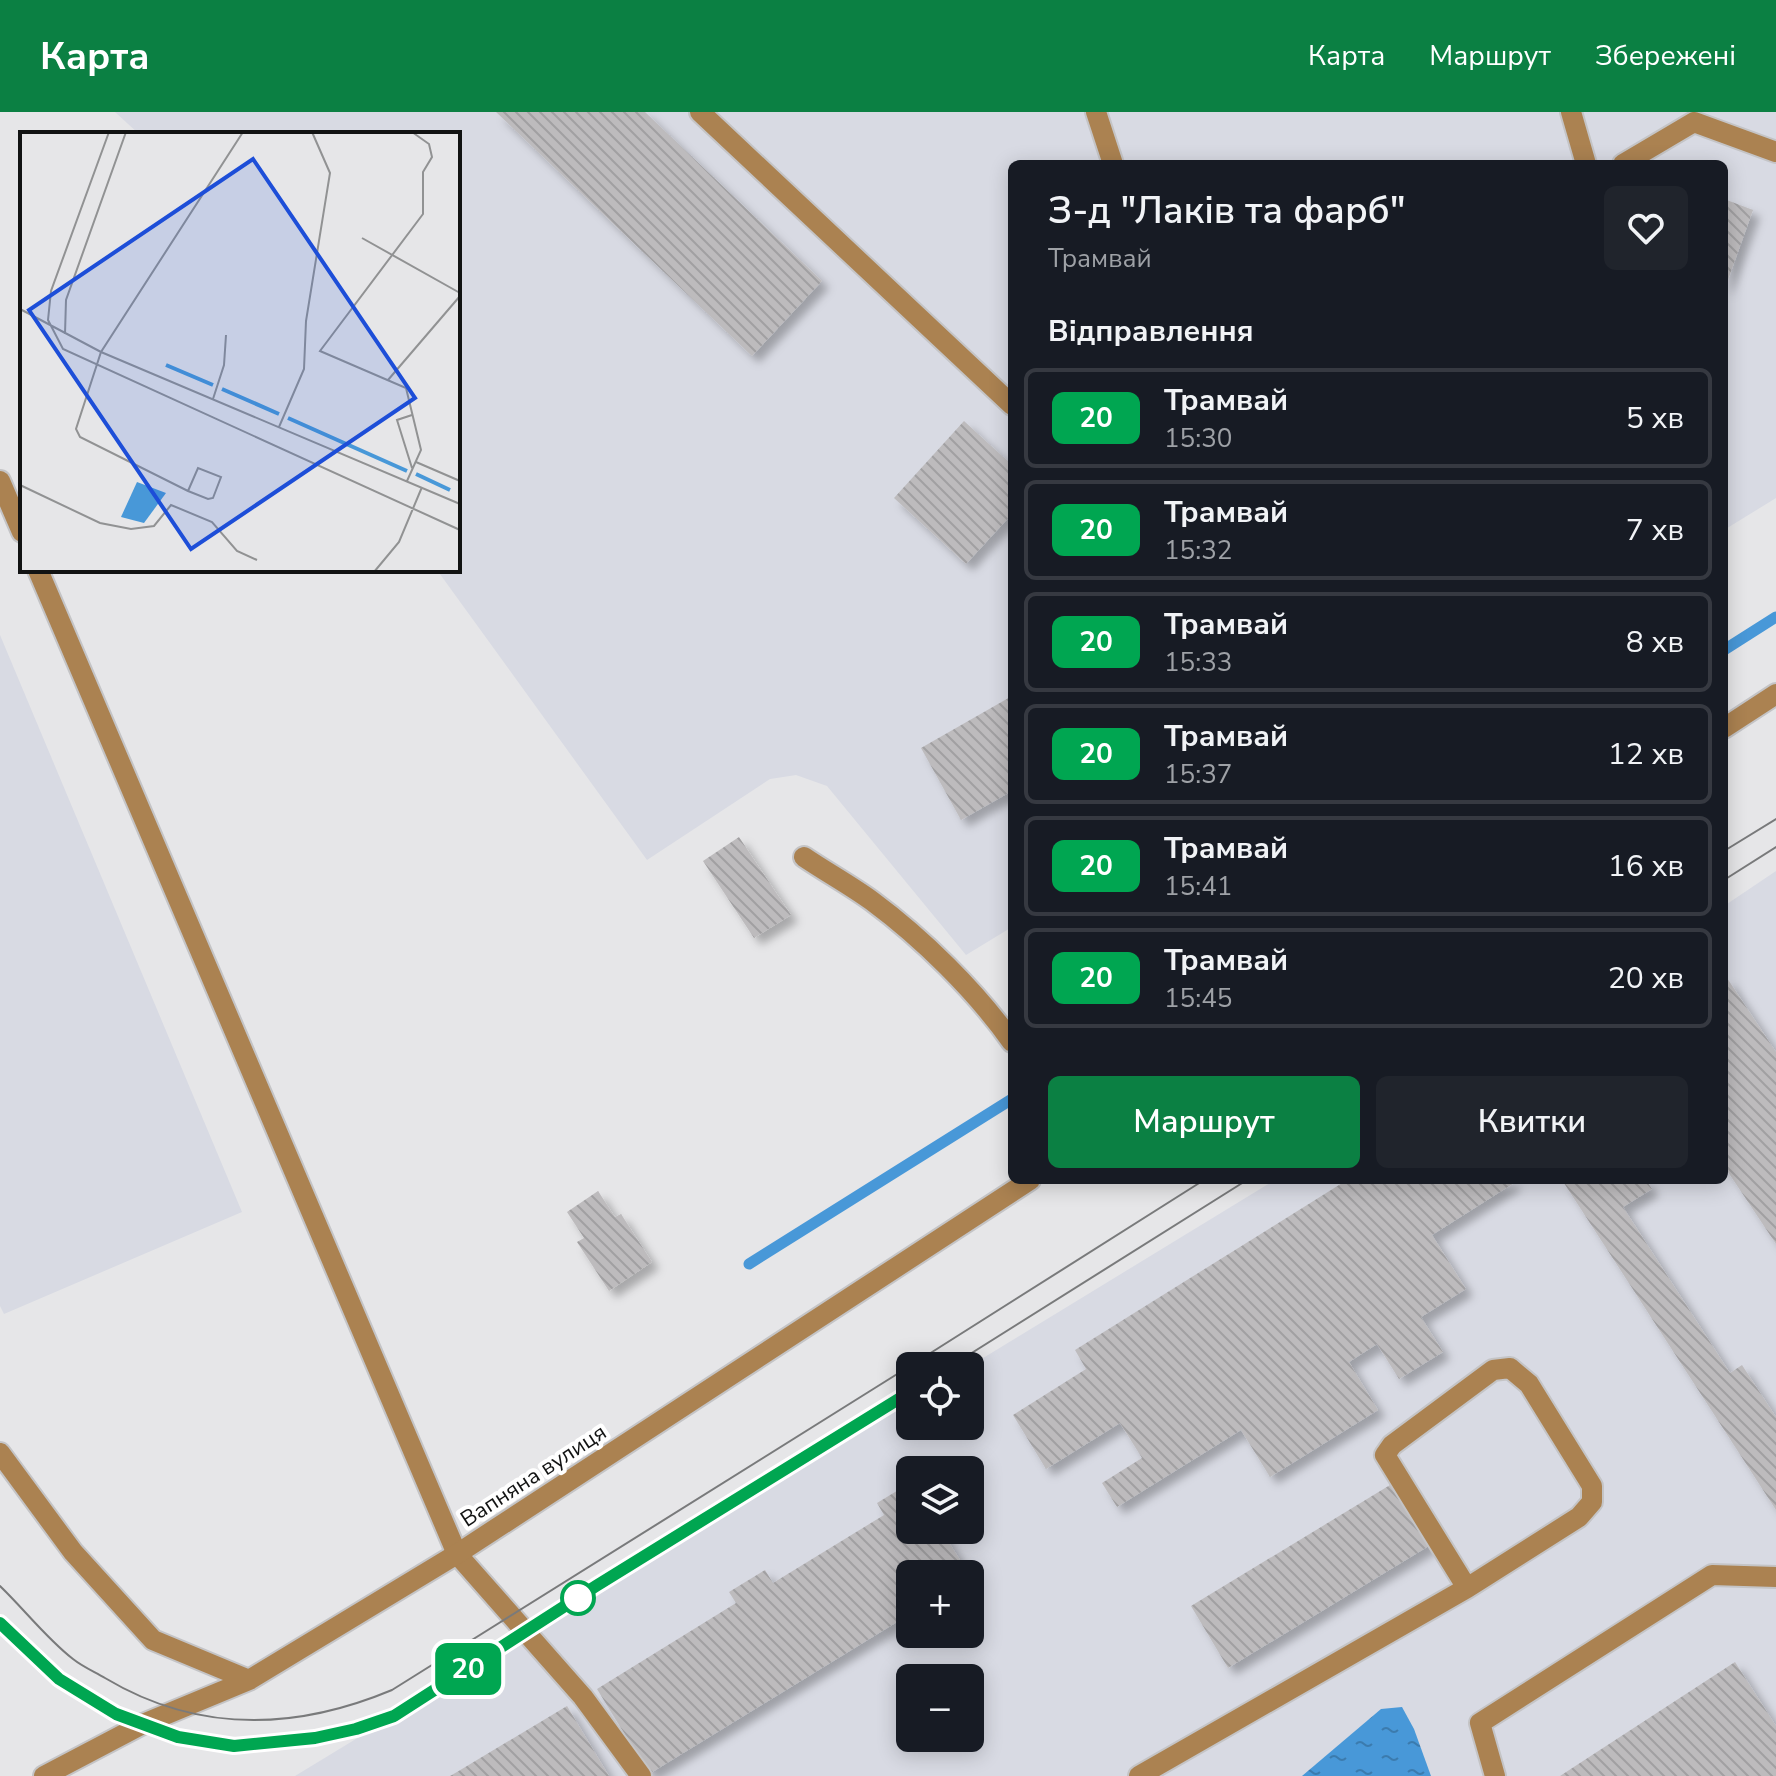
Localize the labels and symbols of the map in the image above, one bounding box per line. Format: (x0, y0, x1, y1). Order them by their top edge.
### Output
inset map (20, 132, 460, 572)
street label: Вапняна вулиця (455, 1417, 612, 1534)
unlabelled marker (561, 1581, 595, 1615)
line badge: 20 (432, 1643, 504, 1695)

